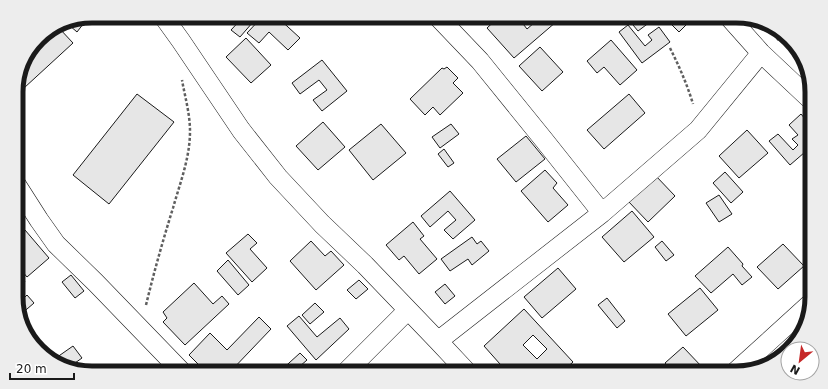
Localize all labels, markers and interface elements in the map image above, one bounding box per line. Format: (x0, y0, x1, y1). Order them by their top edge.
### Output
north arrow (780, 341, 820, 381)
scale bar (10, 355, 74, 381)
text: N (788, 361, 803, 377)
text: 20 m (16, 362, 47, 376)

